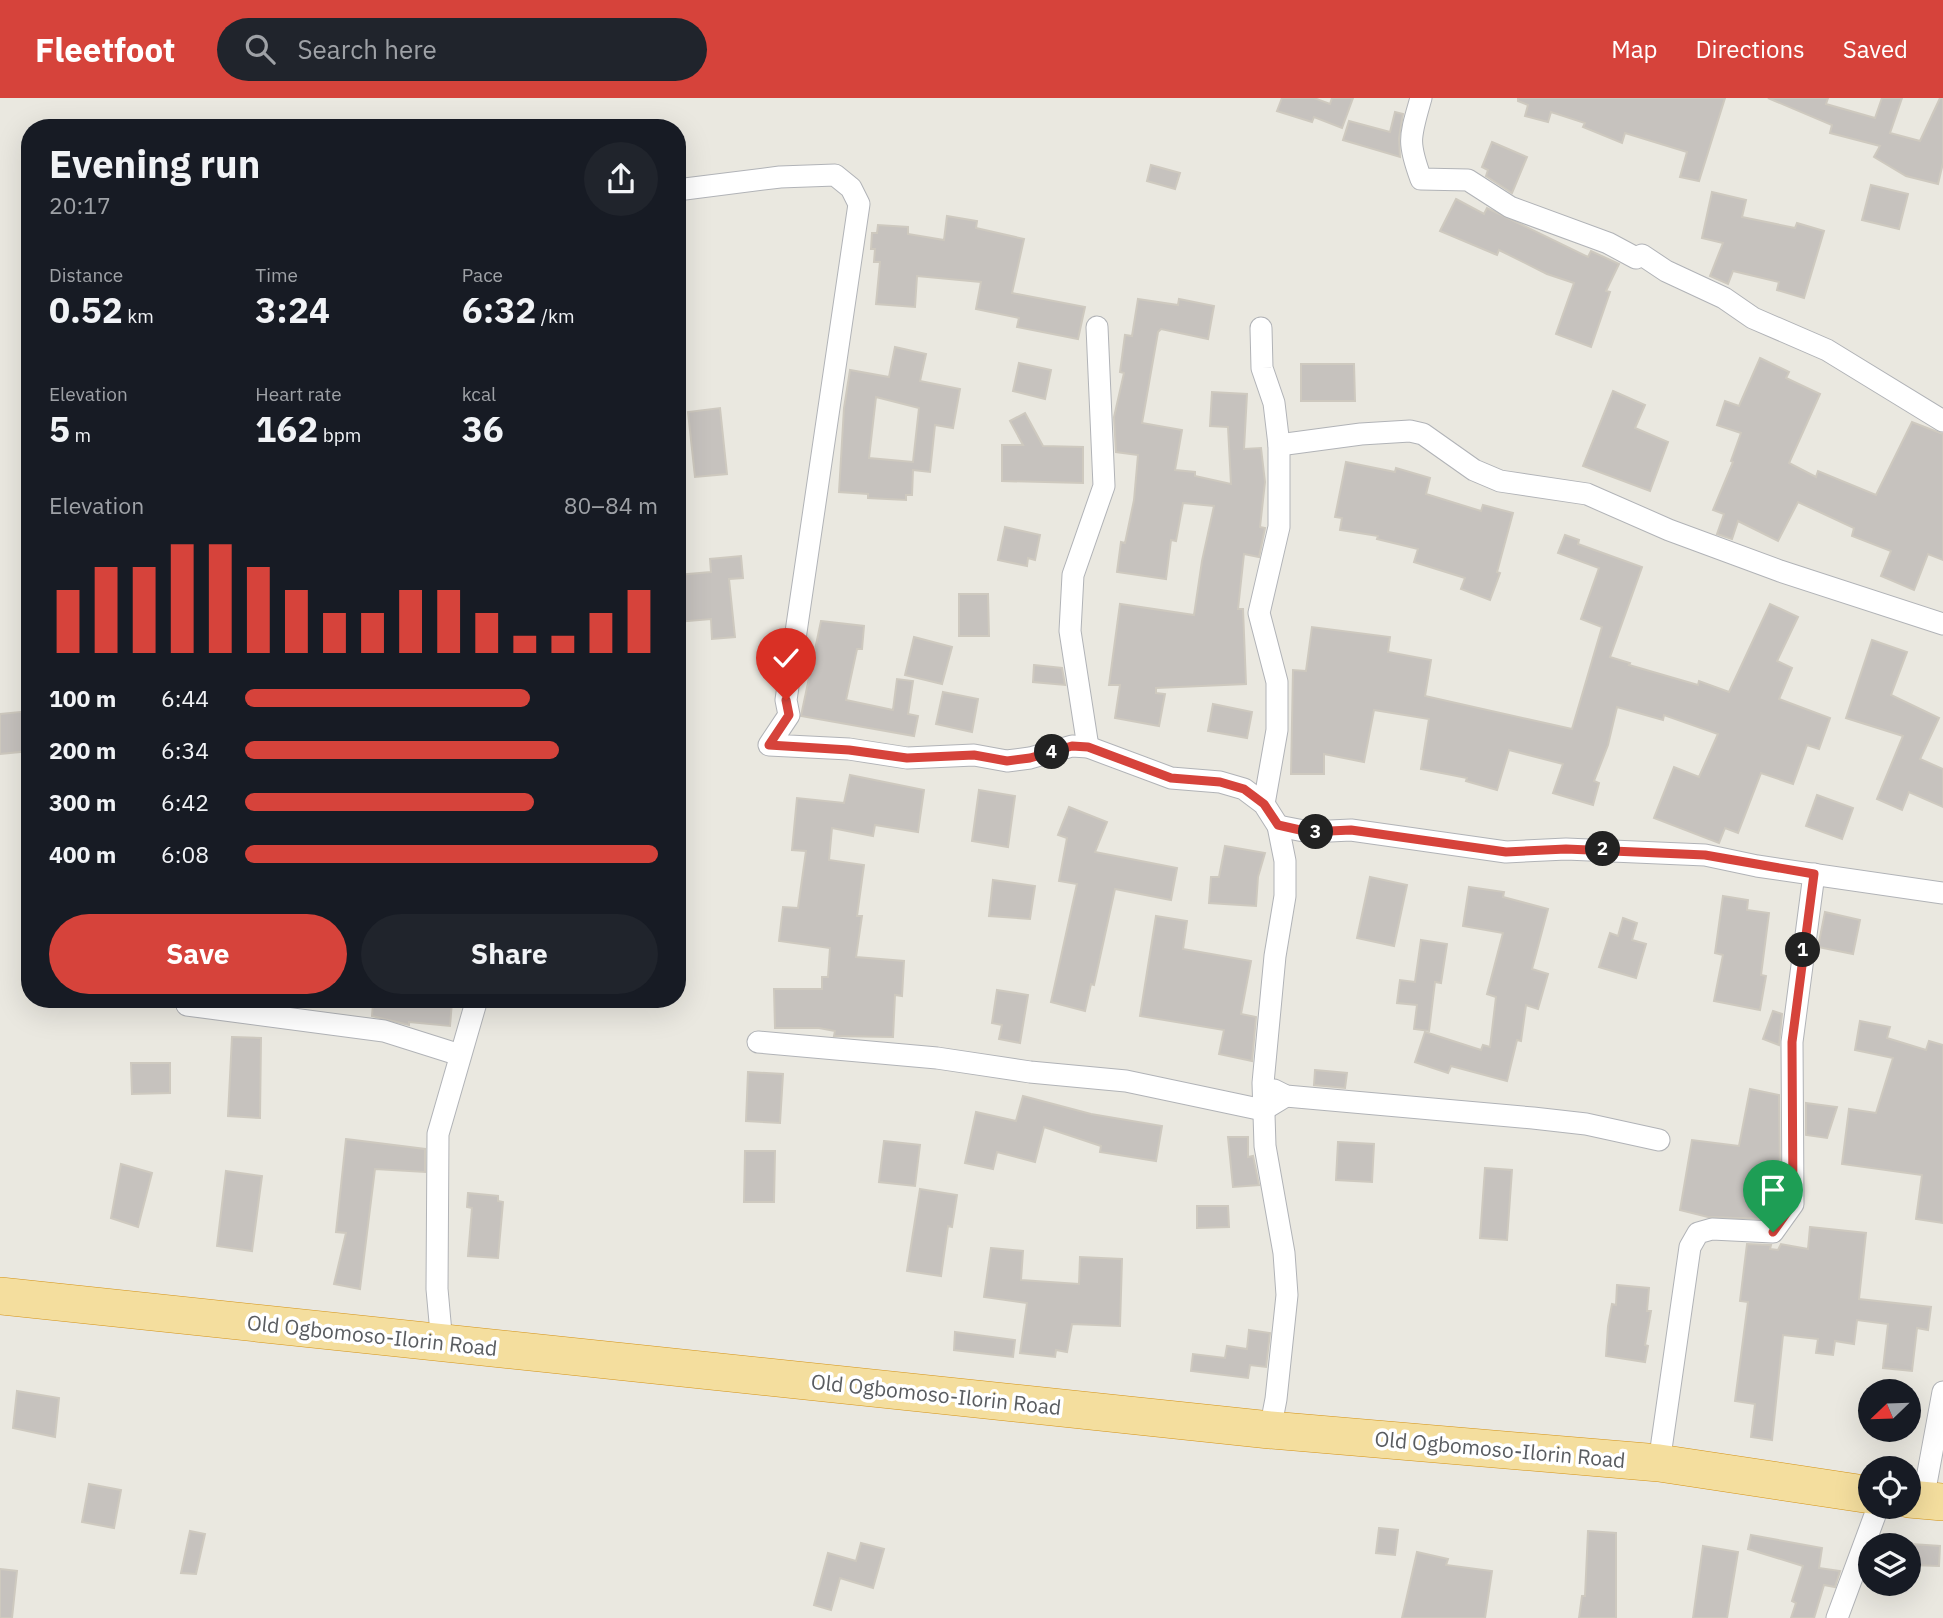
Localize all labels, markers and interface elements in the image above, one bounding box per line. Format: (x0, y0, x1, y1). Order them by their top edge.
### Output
search box (217, 18, 707, 81)
text: Fleetfoot (35, 28, 175, 71)
icon: search (241, 30, 279, 68)
text: Search here (297, 32, 437, 66)
text: Map (1611, 33, 1657, 65)
text: Directions (1695, 33, 1805, 65)
text: Saved (1843, 33, 1908, 65)
text: Evening run (49, 139, 260, 188)
button: share (584, 142, 658, 216)
text: 20:17 (49, 190, 111, 220)
text: Distance (49, 263, 123, 287)
text: Time (255, 263, 298, 287)
text: Pace (462, 263, 503, 287)
text: 0.52 (49, 287, 123, 333)
text: 3:24 (255, 287, 330, 333)
text: 6:32 (462, 287, 536, 333)
text: km (123, 304, 154, 328)
text: /km (536, 304, 575, 328)
text: Elevation (49, 382, 128, 406)
text: Heart rate (255, 382, 342, 406)
text: kcal (462, 382, 496, 406)
text: 5 (49, 406, 70, 452)
text: 162 (255, 406, 318, 452)
text: 36 (462, 406, 504, 452)
text: m (70, 423, 91, 447)
text: bpm (318, 423, 361, 447)
text: Elevation (49, 490, 144, 520)
text: 80–84 m (564, 490, 658, 520)
pin (756, 628, 816, 700)
icon: check (767, 639, 805, 677)
text: 100 m (49, 683, 116, 713)
text: 6:44 (161, 683, 209, 713)
pin: 4 (1034, 734, 1070, 770)
text: 200 m (49, 735, 116, 765)
text: 6:34 (161, 735, 209, 765)
text: 4 (1046, 739, 1057, 763)
text: 300 m (49, 787, 116, 817)
text: 6:42 (161, 787, 209, 817)
pin: 3 (1298, 814, 1334, 850)
text: 3 (1310, 819, 1321, 843)
pin: 2 (1586, 832, 1620, 866)
text: 2 (1597, 836, 1608, 860)
text: 400 m (49, 839, 116, 869)
text: 6:08 (161, 839, 209, 869)
button: Save (49, 914, 347, 994)
button: Share (361, 914, 658, 994)
pin: 1 (1786, 932, 1820, 968)
text: 1 (1797, 937, 1808, 961)
pin (1743, 1160, 1803, 1232)
icon: arrive (1754, 1171, 1792, 1209)
street label: Old Ogbomoso-Ilorin Road (246, 1308, 499, 1362)
street label: Old Ogbomoso-Ilorin Road (810, 1367, 1063, 1421)
north arrow (1858, 1379, 1922, 1442)
map controls (1858, 1379, 1921, 1596)
street label: Old Ogbomoso-Ilorin Road (1374, 1424, 1627, 1474)
button: locate (1858, 1456, 1921, 1519)
button: layers (1858, 1533, 1921, 1596)

